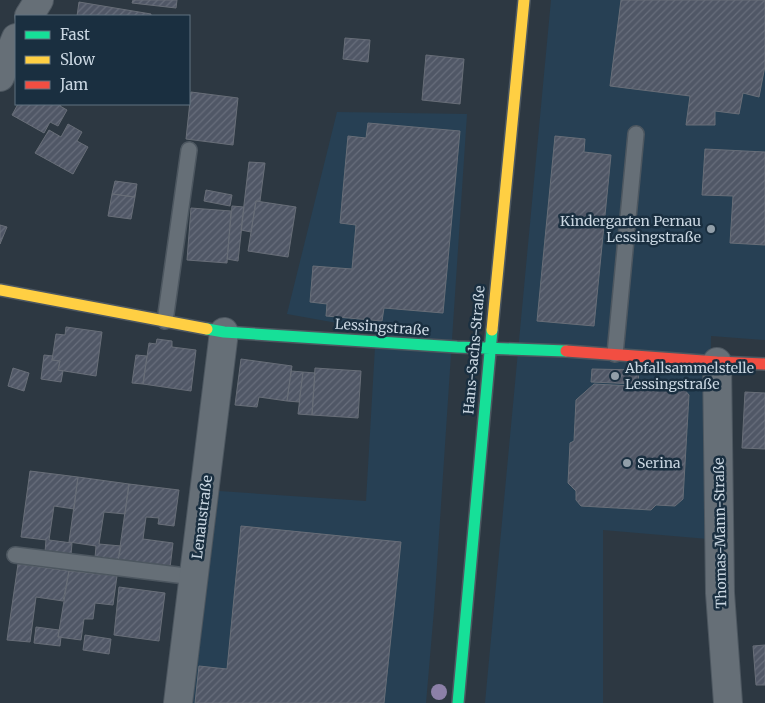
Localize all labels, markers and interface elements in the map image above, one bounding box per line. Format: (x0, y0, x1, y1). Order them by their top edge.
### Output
legend (15, 15, 190, 105)
text: Fast (60, 25, 90, 44)
text: Slow (60, 50, 95, 69)
text: Jam (59, 75, 88, 94)
place label: Kindergarten Pernau Lessingstraße (560, 212, 701, 246)
marker: Kindergarten Pernau Lessingstraße (705, 223, 717, 235)
street label: Hans-Sachs-Straße (459, 285, 489, 415)
street label: Lessingstraße (334, 315, 430, 339)
place label: Abfallsammelstelle Lessingstraße (624, 359, 754, 393)
marker: Abfallsammelstelle Lessingstraße (609, 370, 621, 382)
place label: Serina (637, 454, 681, 472)
marker: Serina (621, 457, 633, 469)
street label: Thomas-Mann-Straße (710, 457, 730, 609)
street label: Lenaustraße (188, 474, 216, 560)

